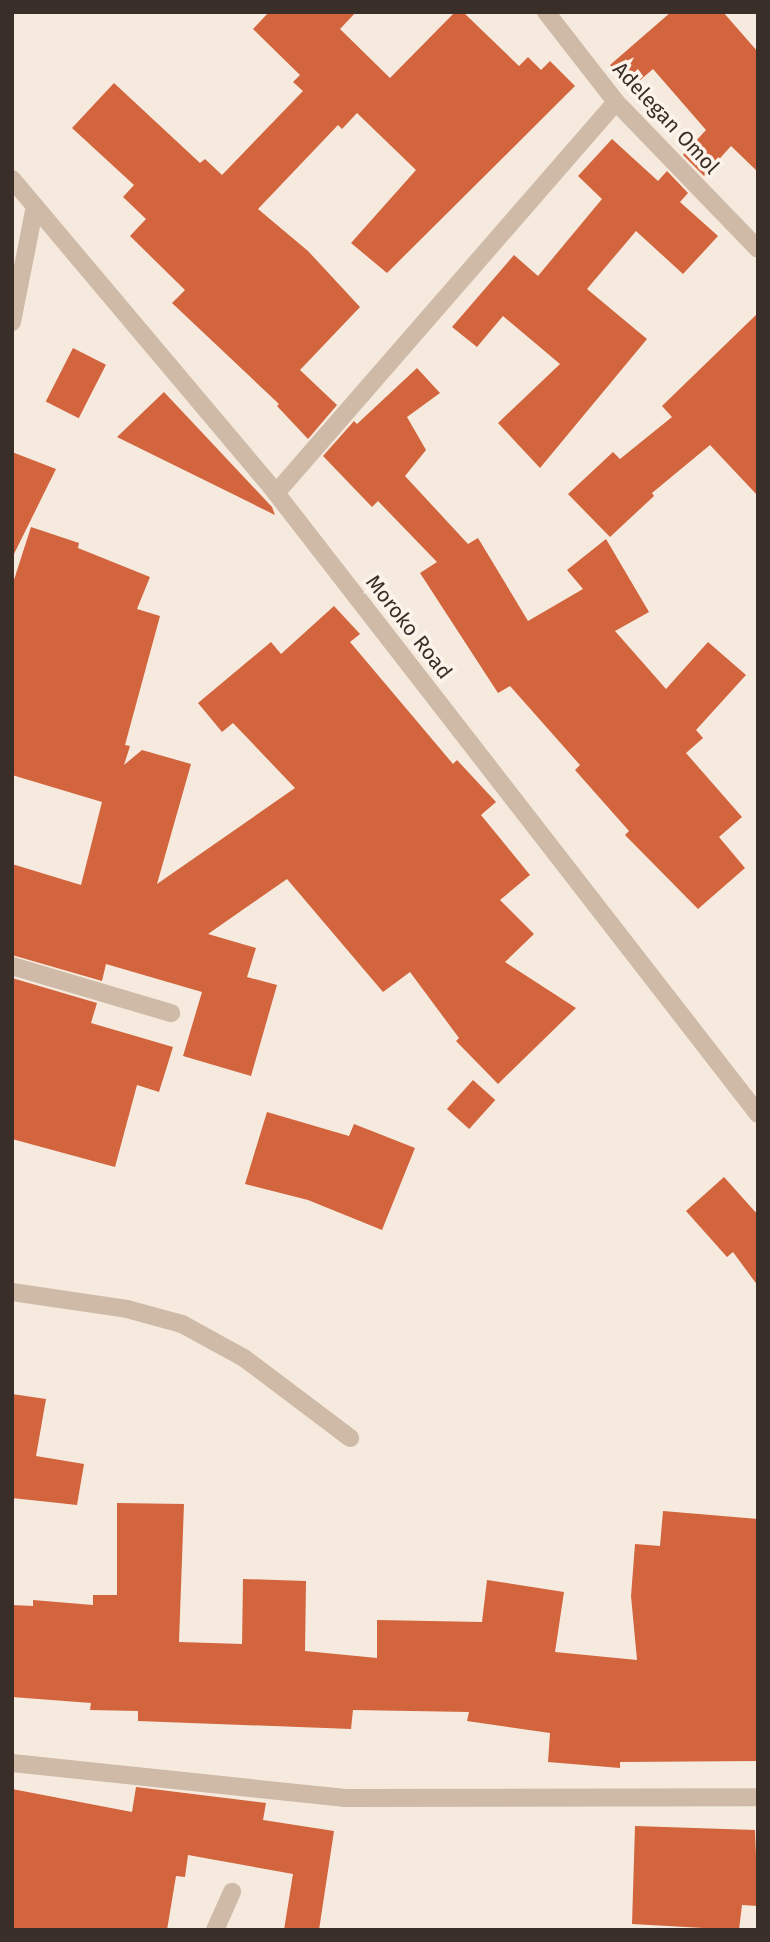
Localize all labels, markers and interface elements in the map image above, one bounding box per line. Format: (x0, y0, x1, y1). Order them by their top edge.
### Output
street label: Adelegan Omol (608, 57, 724, 179)
street label: Moroko Road (361, 570, 457, 684)

